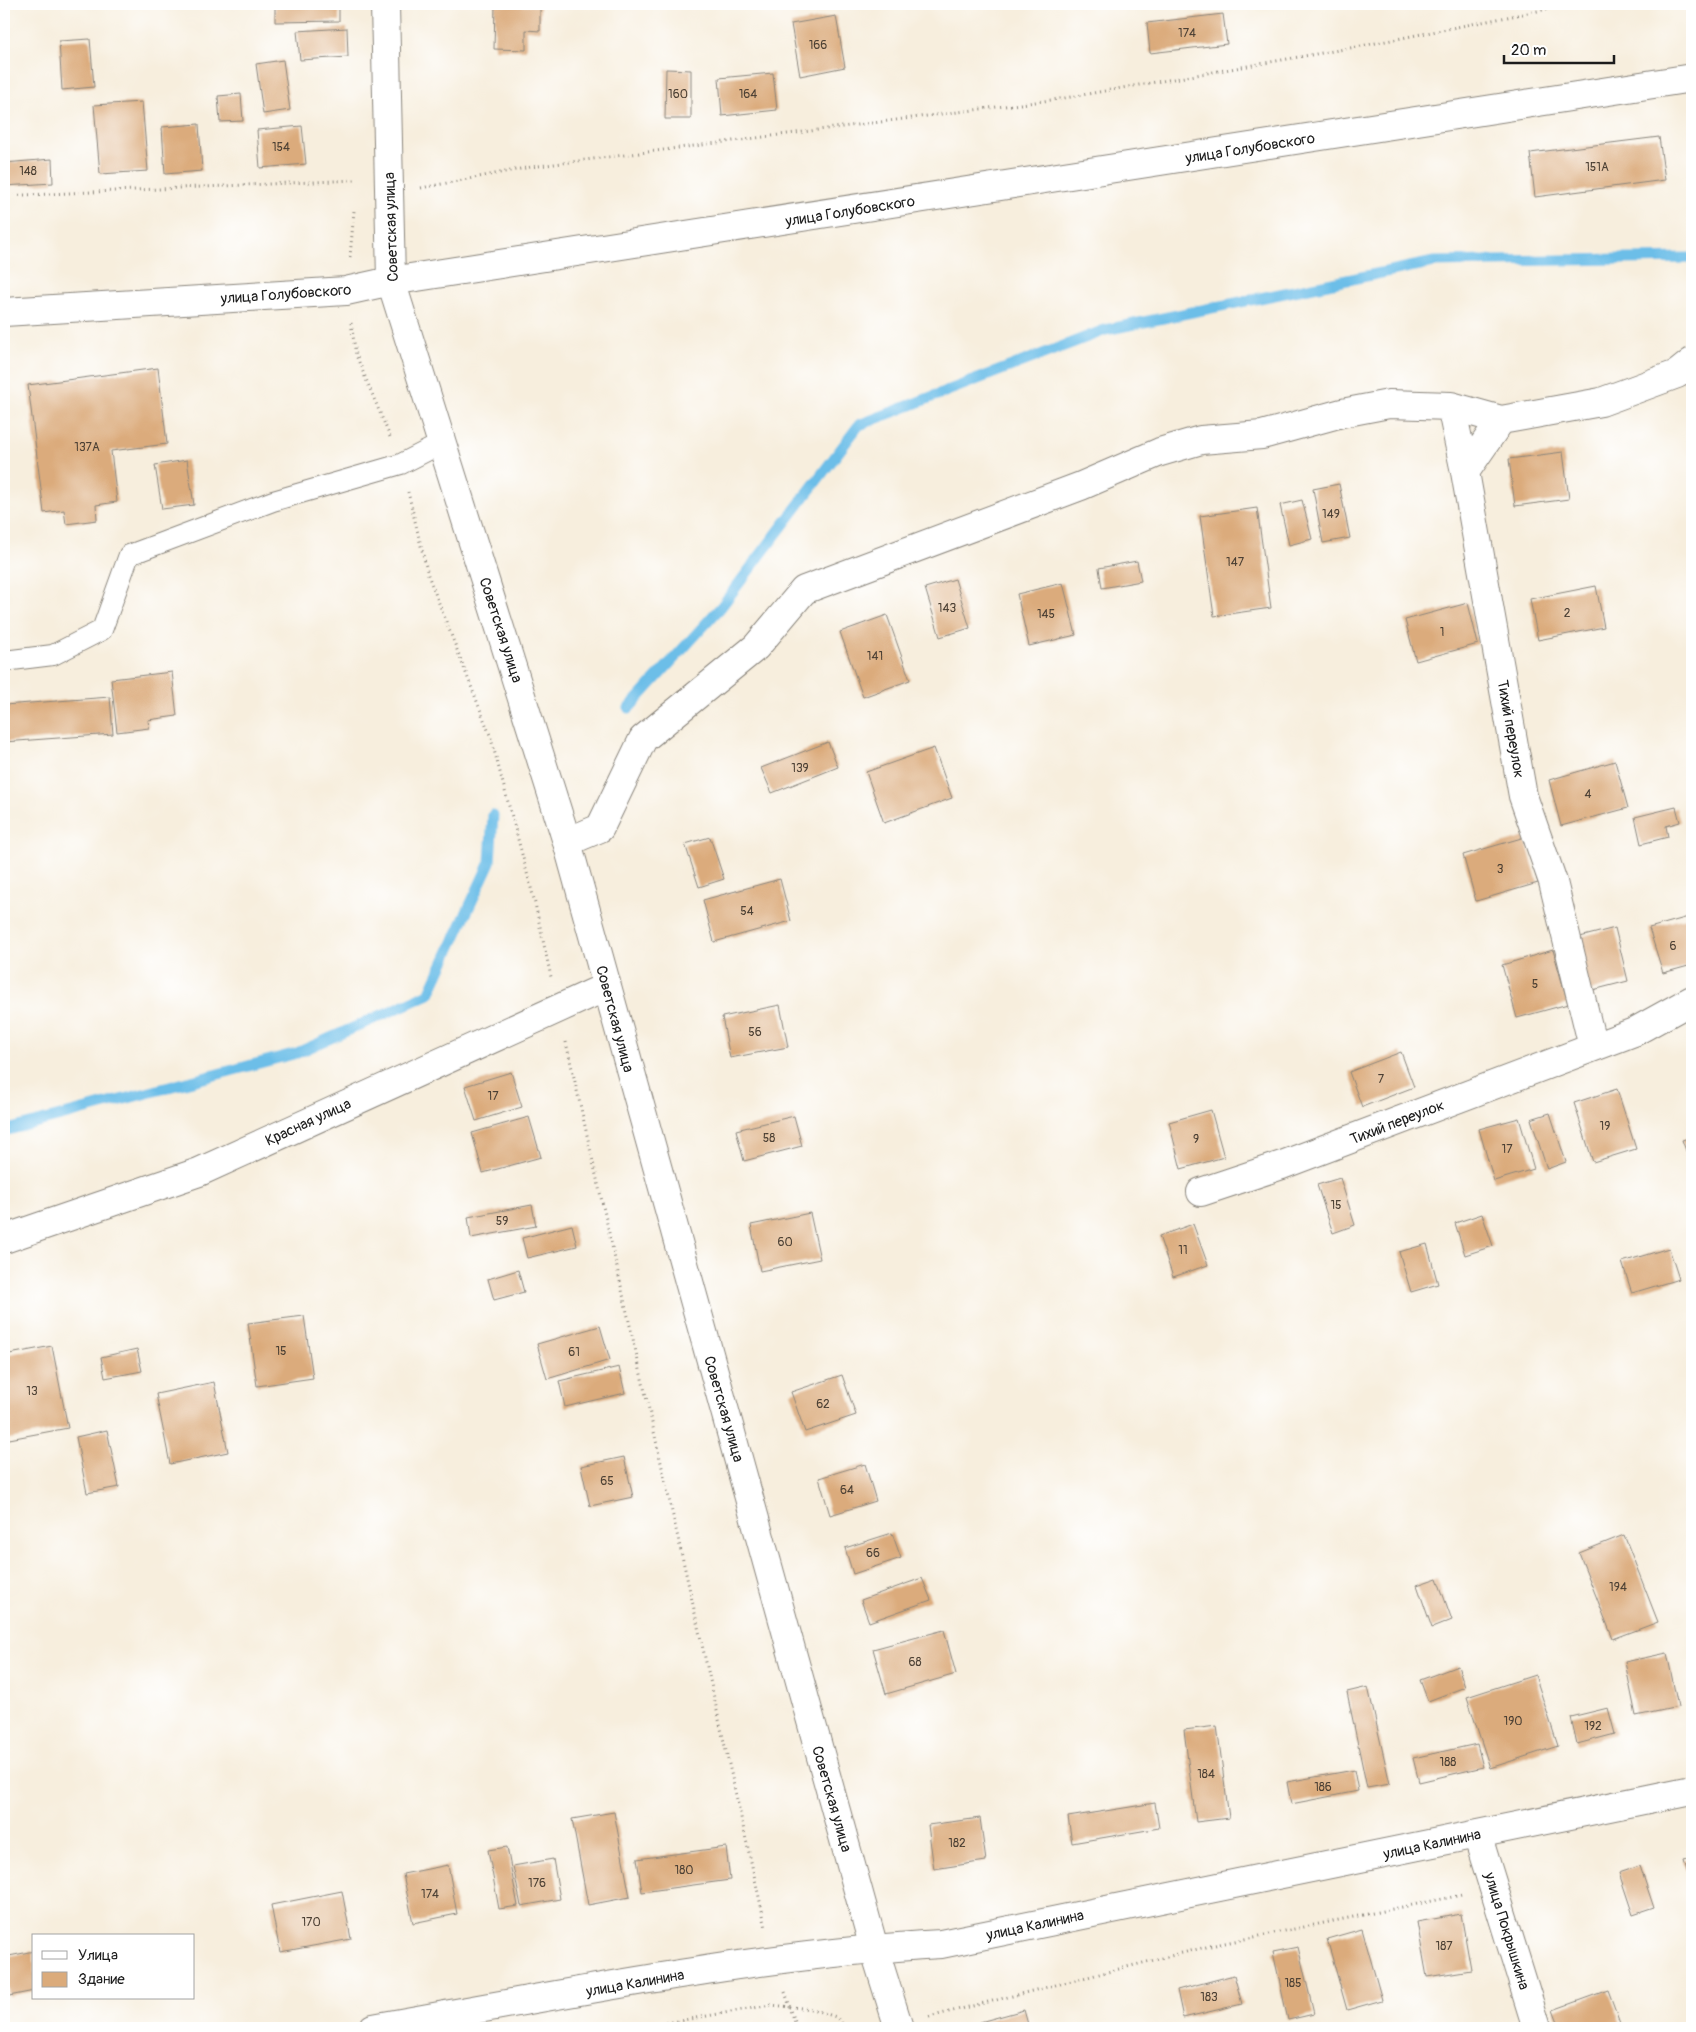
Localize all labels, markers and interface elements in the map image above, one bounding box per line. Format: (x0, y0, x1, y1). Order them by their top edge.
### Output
house number: 174 (1178, 26, 1196, 41)
scale bar (1504, 32, 1614, 64)
house number: 166 (809, 38, 827, 53)
text: 20 m (1511, 41, 1546, 60)
house number: 160 (668, 87, 688, 102)
house number: 164 (739, 87, 757, 102)
street label: улица Голубовского (1183, 129, 1316, 168)
house number: 154 (272, 140, 290, 155)
house number: 151А (1585, 160, 1609, 175)
house number: 148 (19, 164, 37, 179)
street label: Советская улица (380, 172, 403, 282)
street label: улица Голубовского (783, 192, 916, 231)
street label: улица Голубовского (219, 280, 352, 309)
house number: 137А (74, 440, 100, 455)
house number: 149 (1322, 507, 1340, 522)
house number: 147 (1226, 555, 1245, 570)
street label: Советская улица (475, 575, 526, 685)
house number: 143 (938, 601, 956, 616)
house number: 2 (1564, 606, 1571, 621)
house number: 145 (1037, 607, 1055, 622)
house number: 1 (1440, 625, 1444, 640)
house number: 141 (867, 649, 883, 664)
street label: Тихий переулок (1493, 679, 1529, 780)
house number: 139 (791, 761, 809, 776)
house number: 4 (1585, 787, 1592, 802)
house number: 3 (1497, 862, 1504, 877)
house number: 54 (740, 904, 754, 919)
house number: 6 (1670, 939, 1677, 954)
street label: Советская улица (591, 964, 638, 1075)
house number: 5 (1532, 977, 1538, 992)
house number: 56 (748, 1025, 762, 1040)
house number: 7 (1378, 1072, 1385, 1087)
house number: 17 (487, 1089, 499, 1104)
street label: Красная улица (262, 1094, 354, 1151)
street label: Тихий переулок (1347, 1096, 1447, 1149)
house number: 19 (1600, 1119, 1610, 1134)
house number: 58 (763, 1131, 775, 1146)
house number: 9 (1193, 1132, 1199, 1147)
house number: 17 (1501, 1142, 1513, 1157)
house number: 15 (1330, 1198, 1342, 1213)
house number: 59 (496, 1214, 508, 1229)
house number: 60 (777, 1235, 793, 1250)
house number: 11 (1178, 1243, 1188, 1258)
house number: 15 (275, 1344, 287, 1359)
house number: 61 (568, 1345, 580, 1360)
street label: Советская улица (699, 1354, 748, 1464)
house number: 13 (26, 1384, 38, 1399)
house number: 62 (816, 1397, 830, 1412)
house number: 65 (600, 1474, 614, 1489)
house number: 64 (840, 1483, 854, 1498)
house number: 66 (866, 1546, 880, 1561)
house number: 194 (1609, 1580, 1627, 1595)
house number: 68 (908, 1655, 922, 1670)
house number: 190 (1503, 1714, 1523, 1729)
house number: 192 (1584, 1719, 1602, 1734)
street label: Советская улица (807, 1744, 856, 1854)
house number: 188 (1440, 1755, 1456, 1770)
house number: 184 (1197, 1767, 1215, 1782)
house number: 186 (1314, 1780, 1332, 1795)
street label: улица Калинина (1381, 1825, 1483, 1864)
house number: 182 (948, 1836, 966, 1851)
house number: 180 (675, 1863, 693, 1878)
street label: улица Покрышкина (1479, 1869, 1533, 1992)
house number: 176 (528, 1876, 546, 1891)
house number: 174 (421, 1887, 439, 1902)
street label: улица Калинина (984, 1906, 1086, 1945)
house number: 170 (301, 1915, 321, 1930)
legend (32, 1934, 195, 2000)
house number: 187 (1435, 1939, 1453, 1954)
text: Улица (78, 1946, 118, 1965)
street label: улица Калинина (584, 1966, 686, 2002)
text: Здание (78, 1970, 125, 1989)
house number: 185 (1284, 1976, 1302, 1991)
house number: 183 (1200, 1990, 1218, 2005)

